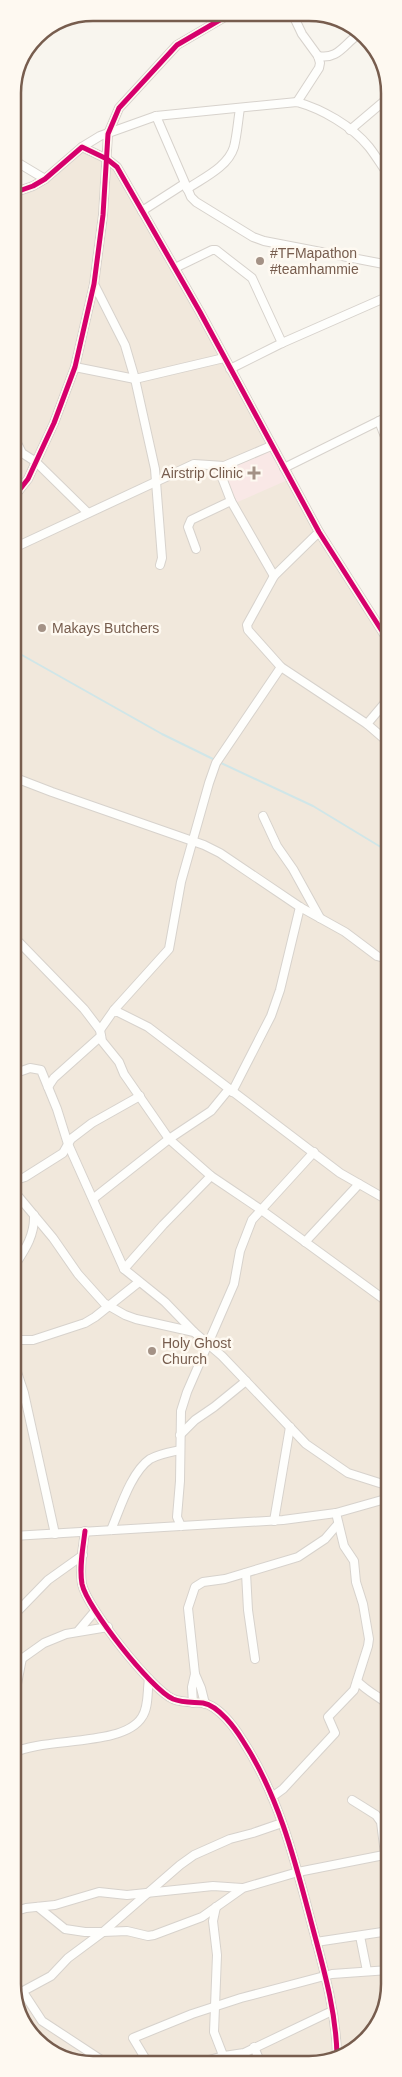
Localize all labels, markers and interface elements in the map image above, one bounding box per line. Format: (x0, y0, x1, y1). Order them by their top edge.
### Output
place label: #TFMapathon #teamhammie (270, 245, 359, 277)
marker: #TFMapathon #teamhammie (254, 255, 266, 267)
place label: Airstrip Clinic (161, 465, 243, 481)
marker: Airstrip Clinic (247, 466, 261, 480)
place label: Makays Butchers (52, 620, 159, 636)
marker: Makays Butchers (36, 622, 48, 634)
place label: Holy Ghost Church (162, 1335, 231, 1367)
marker: Holy Ghost Church (146, 1345, 158, 1357)

